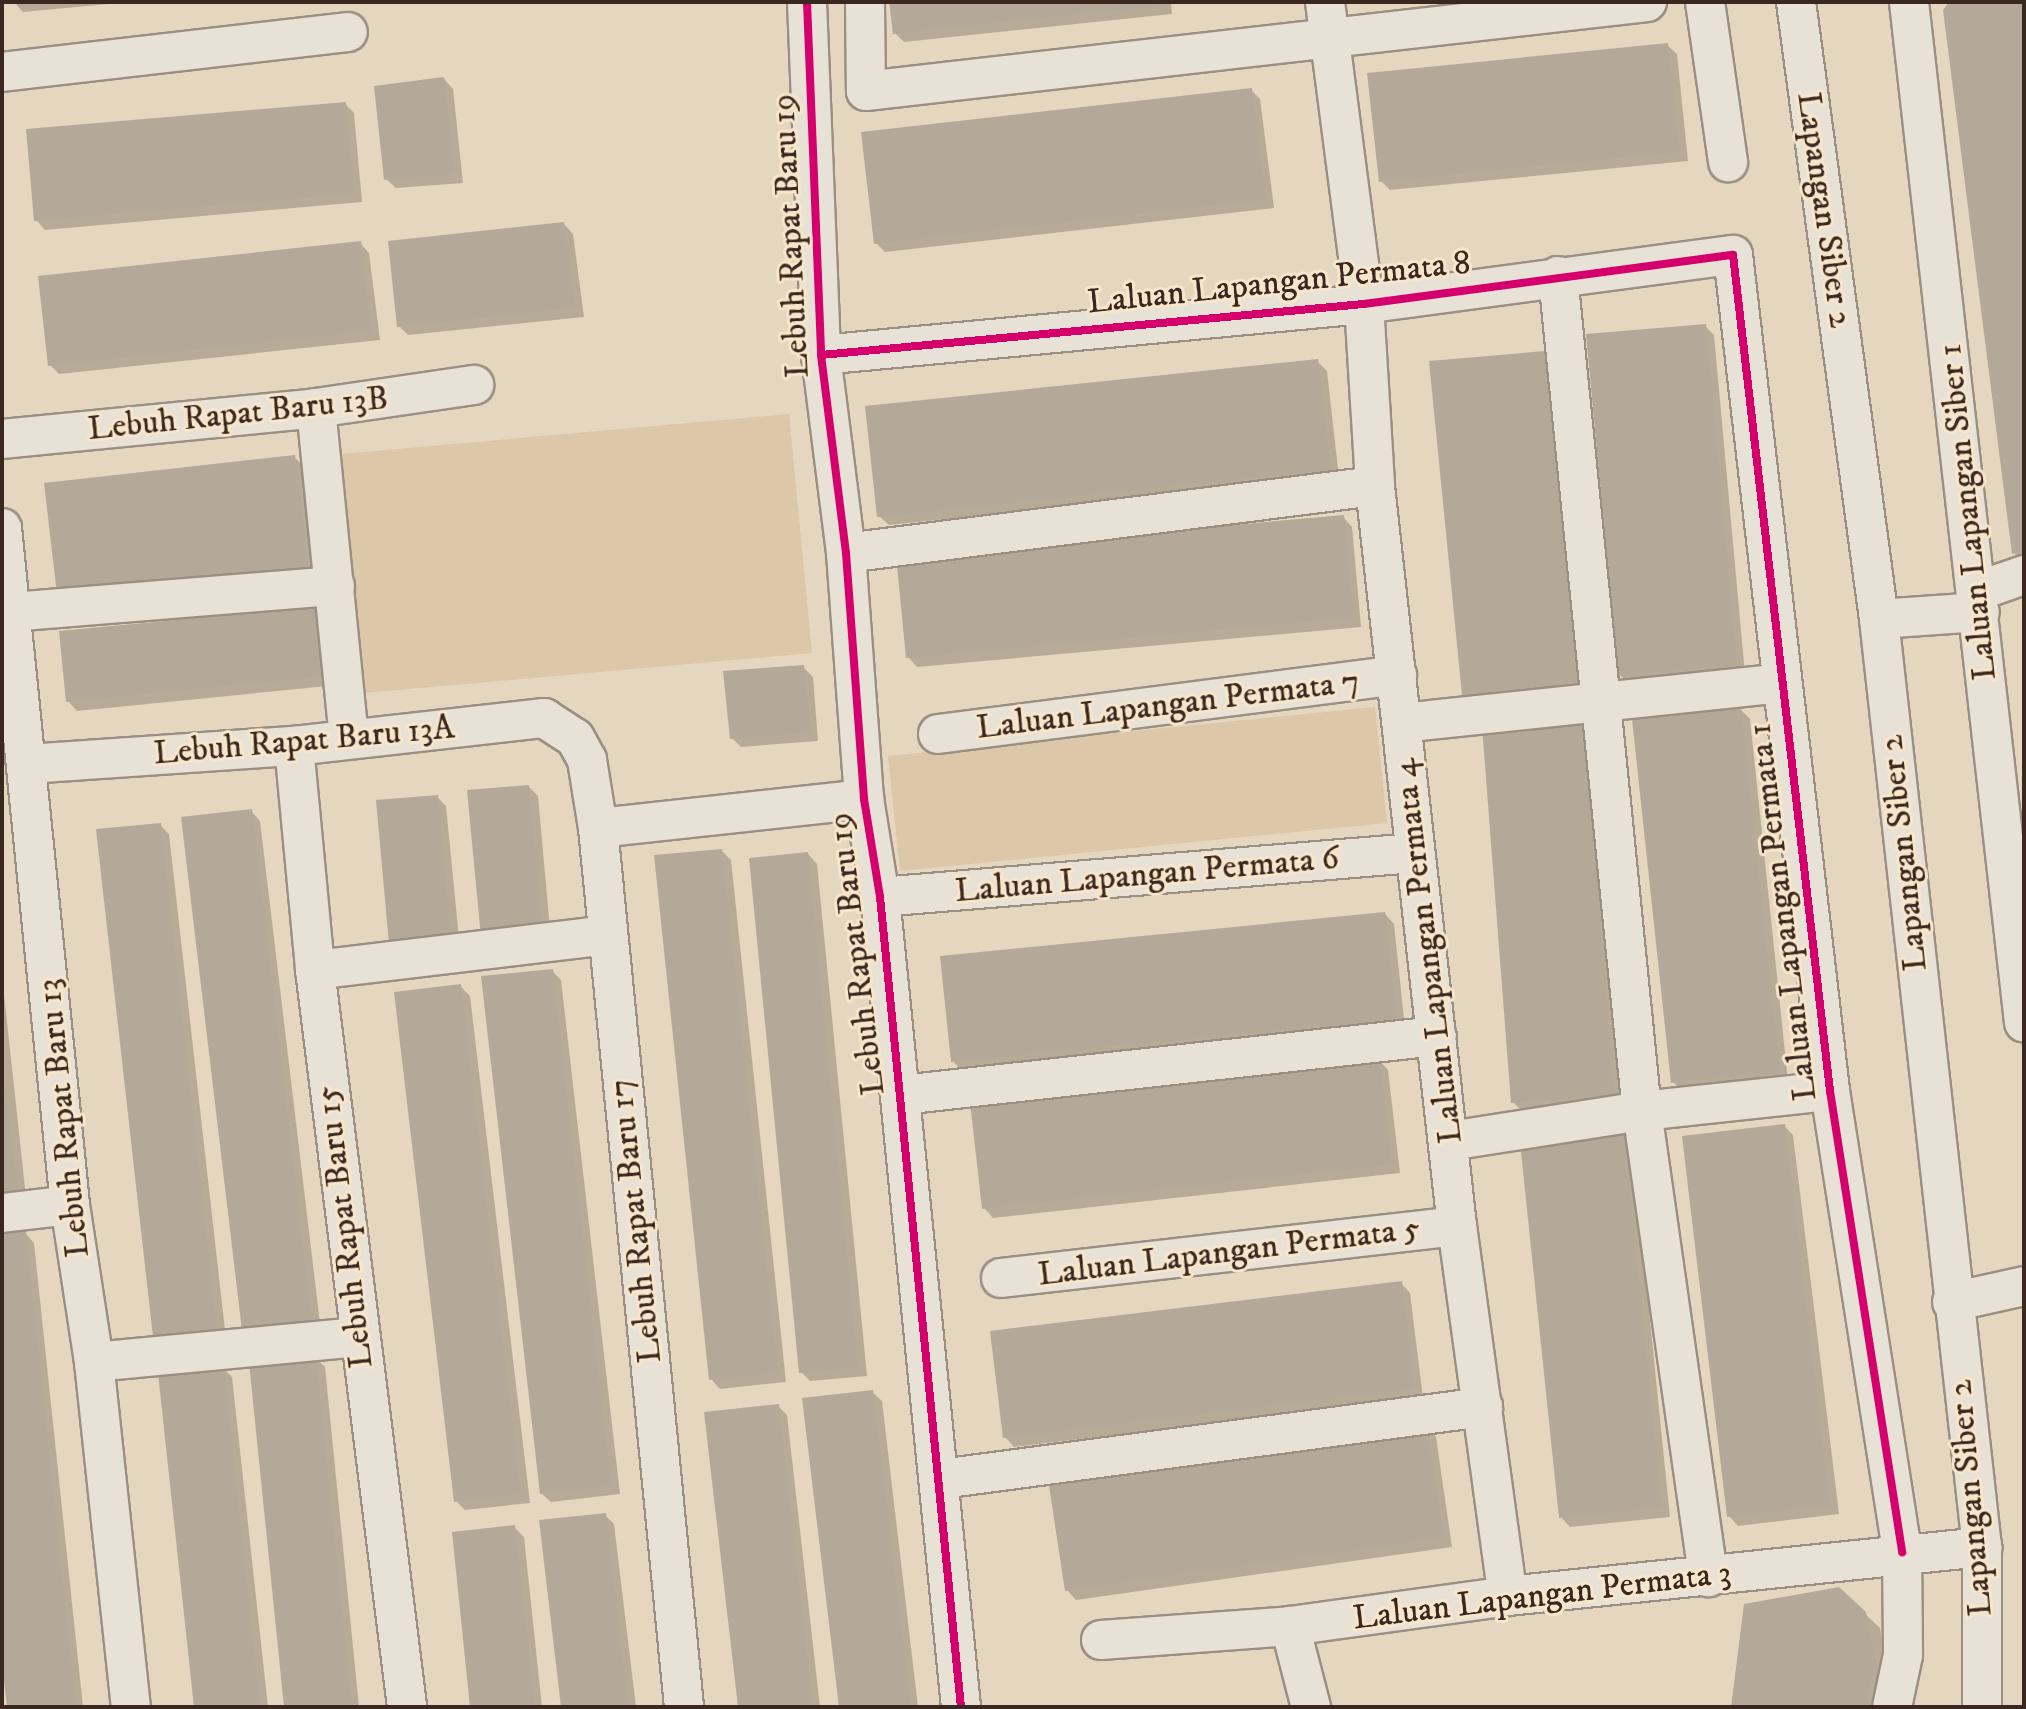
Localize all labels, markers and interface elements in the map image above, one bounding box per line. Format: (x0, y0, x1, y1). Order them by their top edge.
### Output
street label: Lapangan Siber 2 (1787, 90, 1861, 330)
street label: Lebuh Rapat Baru 19 (763, 93, 819, 379)
street label: Laluan Lapangan Permata 8 (1085, 243, 1473, 323)
street label: Laluan Lapangan Siber 1 (1930, 342, 2006, 682)
street label: Lebuh Rapat Baru 13B (86, 378, 390, 450)
street label: Laluan Lapangan Permata 7 (974, 661, 1362, 749)
street label: Lebuh Rapat Baru 13A (152, 708, 456, 774)
street label: Laluan Lapangan Permata 1 (1740, 721, 1826, 1103)
street label: Lapangan Siber 2 (1871, 733, 1937, 973)
street label: Laluan Lapangan Permata 4 (1384, 756, 1472, 1146)
street label: Lebuh Rapat Baru 19 (819, 810, 895, 1098)
street label: Laluan Lapangan Permata 6 (953, 838, 1341, 912)
street label: Lebuh Rapat Baru 13 (29, 977, 99, 1259)
street label: Lebuh Rapat Baru 17 (601, 1077, 671, 1365)
street label: Lebuh Rapat Baru 15 (307, 1083, 383, 1371)
street label: Laluan Lapangan Permata 5 (1036, 1208, 1422, 1296)
street label: Lapangan Siber 2 (1940, 1378, 2002, 1618)
street label: Laluan Lapangan Permata 3 (1351, 1553, 1733, 1639)

